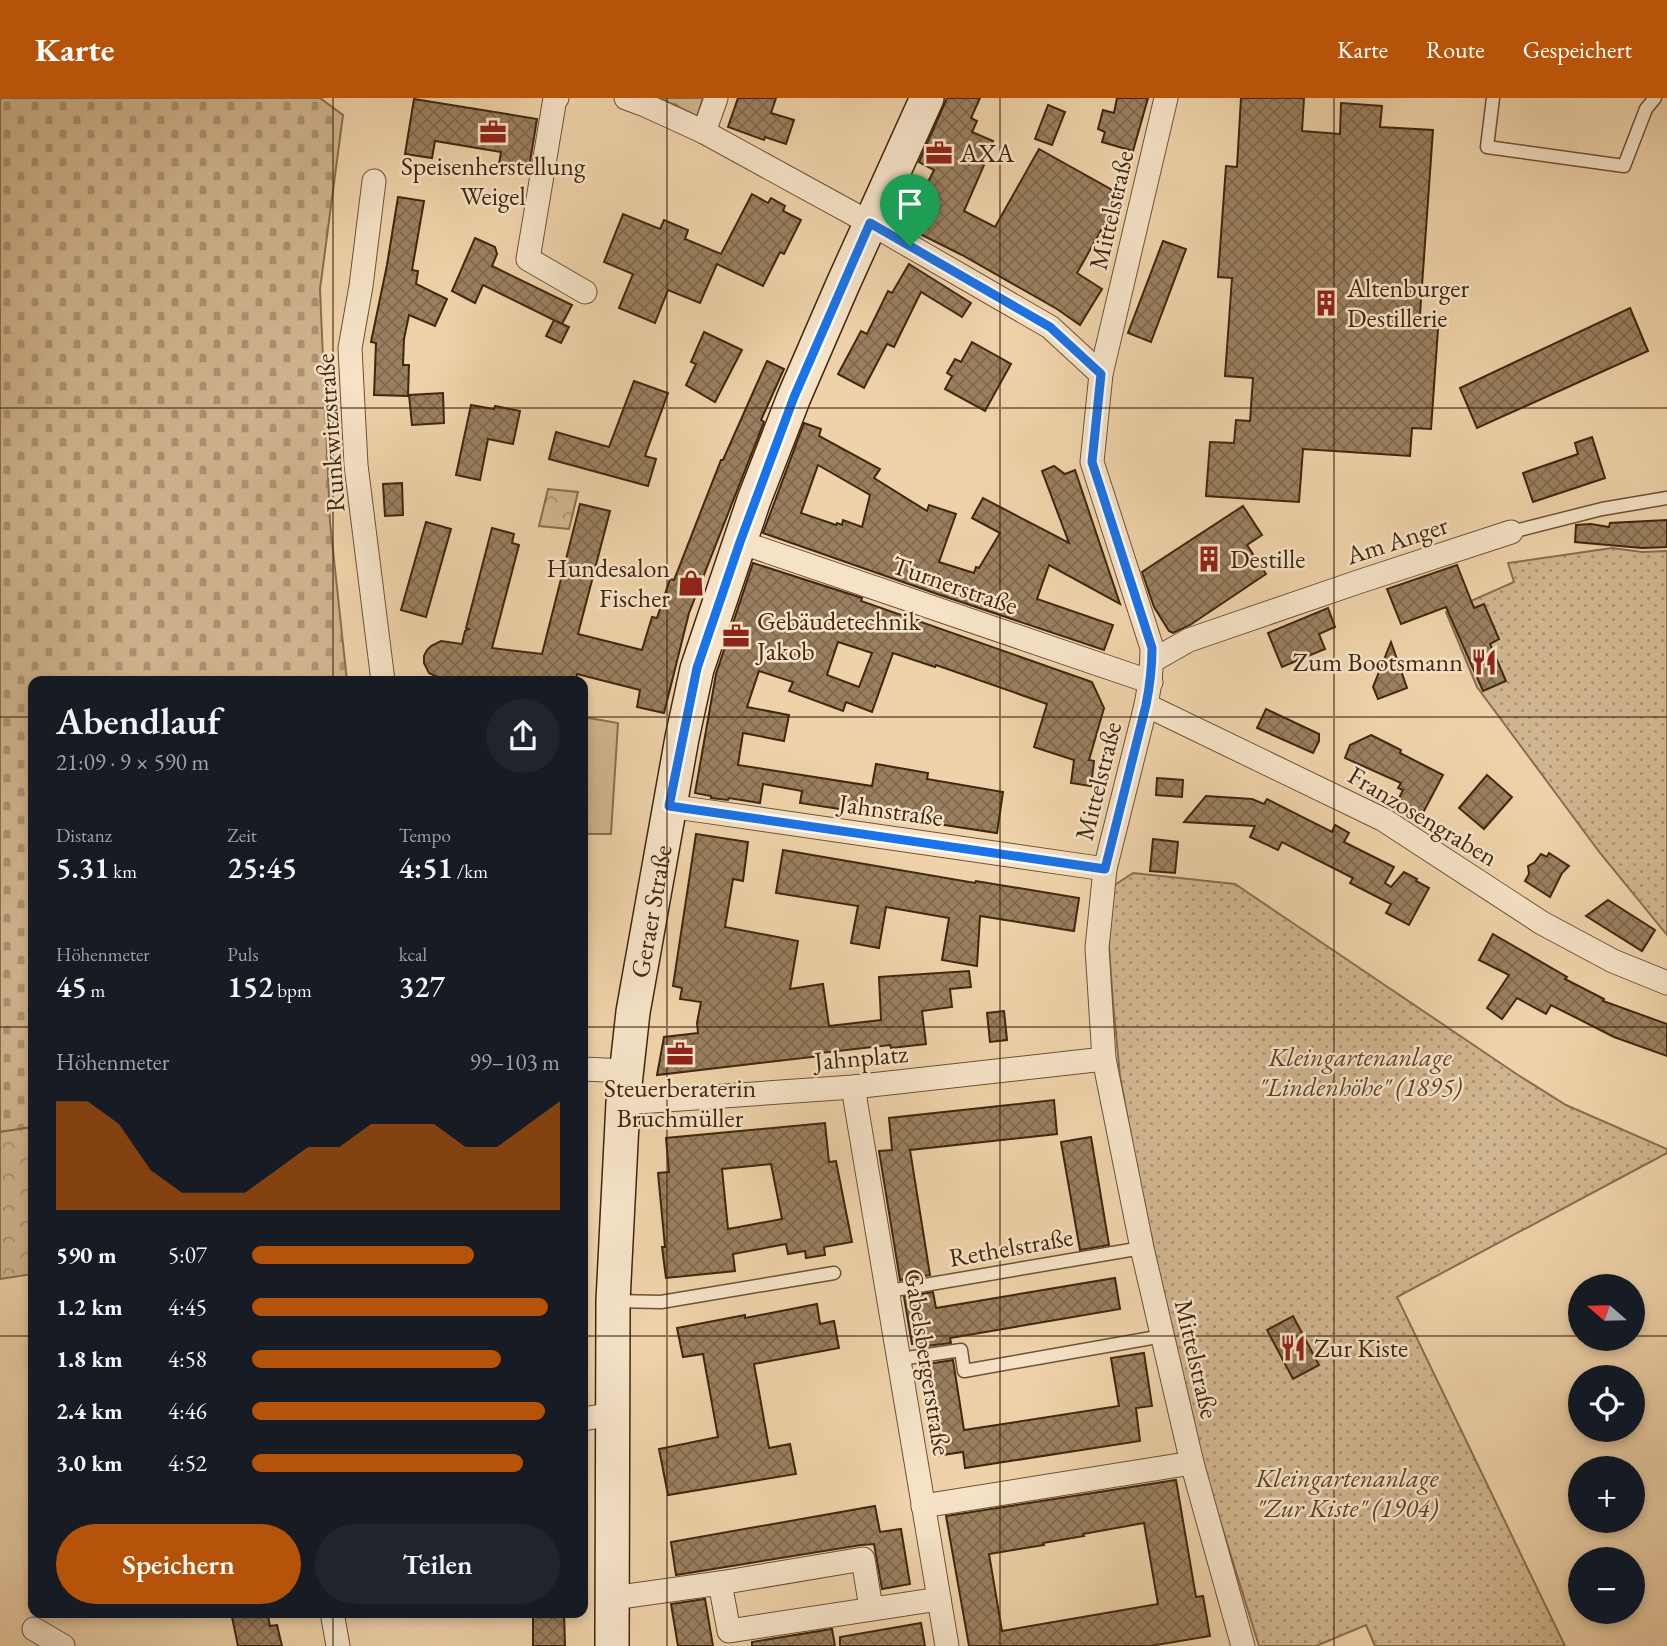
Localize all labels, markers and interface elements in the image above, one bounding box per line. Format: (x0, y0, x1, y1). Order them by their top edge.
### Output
text: Karte (35, 28, 114, 71)
text: Karte (1337, 34, 1388, 65)
text: Route (1426, 34, 1485, 65)
text: Gespeichert (1523, 34, 1632, 65)
office icon: Speisenherstellung Weigel (478, 117, 508, 147)
place label: AXA (959, 136, 1015, 170)
office icon: AXA (924, 138, 954, 168)
street label: Mittelstraße (1081, 147, 1141, 273)
place label: Speisenherstellung Weigel (401, 149, 586, 213)
pin (880, 174, 940, 246)
icon: arrive (891, 185, 929, 223)
place label: Altenburger Destillerie (1346, 271, 1469, 335)
building icon: Altenburger Destillerie (1311, 288, 1341, 318)
street label: Runkwitzstraße (307, 352, 353, 514)
street label: Am Anger (1341, 507, 1453, 573)
place label: Destille (1230, 542, 1305, 576)
building icon: Destille (1194, 544, 1224, 574)
street label: Turnerstraße (887, 548, 1023, 622)
place label: Hundesalon Fischer (547, 551, 670, 615)
shop icon: Hundesalon Fischer (676, 568, 706, 598)
place label: Gebäudetechnik Jakob (755, 604, 921, 668)
office icon: Gebäudetechnik Jakob (721, 621, 751, 651)
place label: Zum Bootsmann (1293, 645, 1463, 679)
restaurant icon: Zum Bootsmann (1469, 647, 1499, 677)
text: Abendlauf (56, 696, 220, 745)
button: share (486, 699, 560, 773)
street label: Mittelstraße (1067, 718, 1129, 844)
text: 21:09 · 9 × 590 m (56, 747, 209, 777)
street label: Franzosengraben (1342, 758, 1504, 874)
street label: Jahnstraße (835, 786, 945, 834)
text: Distanz (56, 823, 112, 848)
text: Zeit (227, 823, 257, 848)
text: Tempo (399, 823, 451, 848)
street label: Geraer Straße (622, 842, 680, 981)
text: 5.31 (56, 848, 109, 887)
text: 25:45 (227, 848, 297, 887)
text: 4:51 (399, 848, 453, 887)
text: km (109, 859, 137, 884)
text: /km (453, 859, 488, 884)
text: Höhenmeter (56, 942, 150, 967)
text: Puls (227, 942, 259, 967)
text: kcal (399, 942, 427, 967)
text: 45 (56, 967, 87, 1006)
text: 152 (227, 967, 274, 1006)
text: 327 (399, 967, 445, 1006)
text: m (87, 978, 105, 1003)
text: bpm (274, 978, 312, 1003)
street label: Jahnplatz (811, 1036, 910, 1078)
office icon: Steuerberaterin Bruchmüller (665, 1039, 695, 1069)
park label: Kleingartenanlage "Lindenhöhe" (1895) (1258, 1040, 1462, 1104)
text: Höhenmeter (56, 1047, 169, 1077)
text: 99–103 m (470, 1047, 560, 1077)
place label: Steuerberaterin Bruchmüller (604, 1071, 757, 1135)
street label: Rethelstraße (946, 1219, 1076, 1275)
text: 590 m (56, 1240, 117, 1270)
text: 5:07 (168, 1240, 207, 1270)
street label: Gabelsbergerstraße (896, 1266, 960, 1458)
north arrow (1568, 1274, 1645, 1351)
map controls (1568, 1274, 1645, 1624)
text: 1.2 km (56, 1292, 123, 1322)
text: 4:45 (168, 1292, 207, 1322)
street label: Mittelstraße (1167, 1296, 1227, 1422)
place label: Zur Kiste (1314, 1331, 1408, 1365)
restaurant icon: Zur Kiste (1278, 1333, 1308, 1363)
text: 1.8 km (56, 1344, 123, 1374)
text: 4:58 (168, 1344, 207, 1374)
button: locate (1568, 1365, 1645, 1442)
text: 2.4 km (56, 1396, 123, 1426)
text: 4:46 (168, 1396, 207, 1426)
text: 3.0 km (56, 1448, 123, 1478)
text: 4:52 (168, 1448, 207, 1478)
button: + (1568, 1456, 1645, 1533)
park label: Kleingartenanlage "Zur Kiste" (1904) (1254, 1461, 1440, 1525)
button: Speichern (56, 1524, 301, 1604)
button: Teilen (315, 1524, 560, 1604)
button: − (1568, 1547, 1645, 1624)

